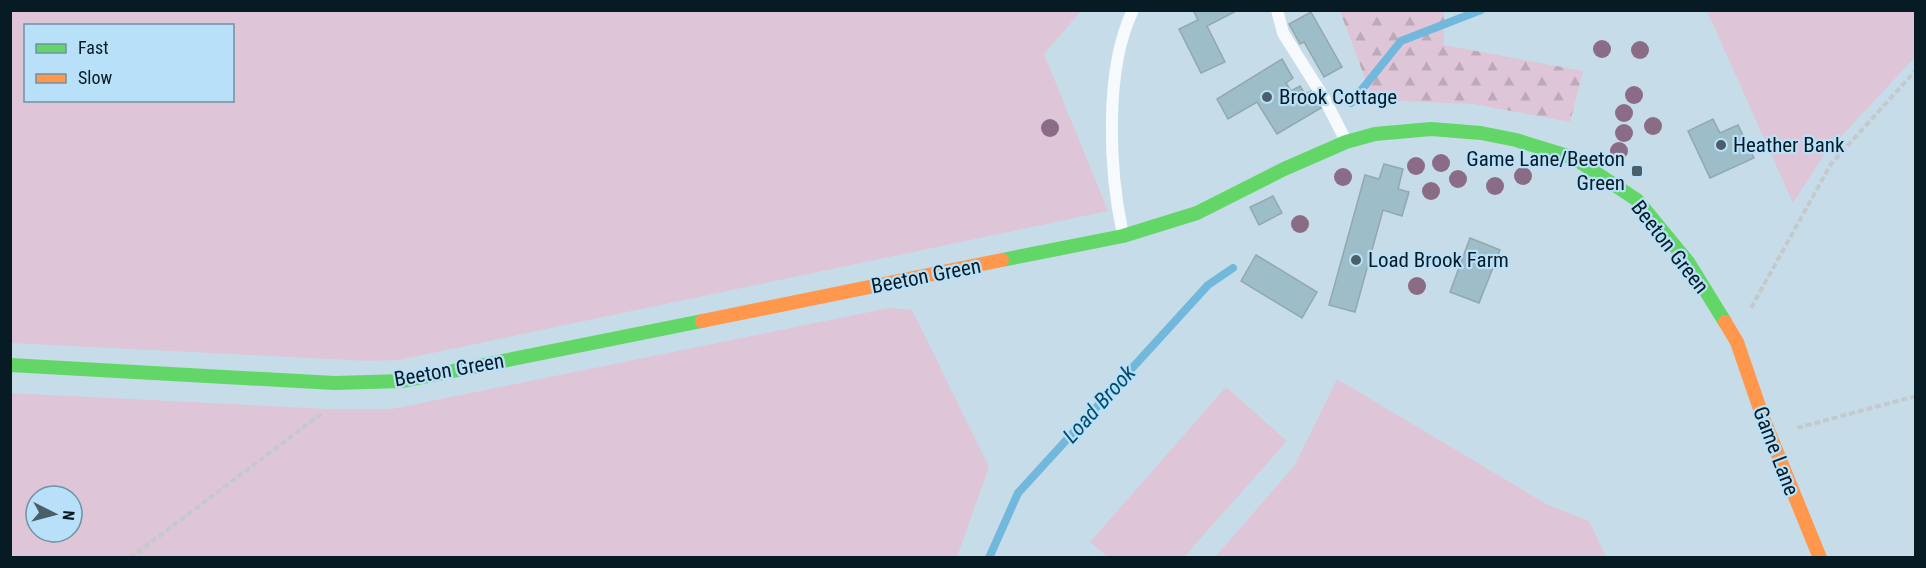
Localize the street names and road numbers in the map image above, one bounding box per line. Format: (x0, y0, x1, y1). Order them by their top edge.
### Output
street label: Beeton Green (1626, 196, 1714, 298)
street label: Beeton Green (869, 254, 983, 298)
street label: Beeton Green (392, 349, 506, 391)
street label: Game Lane (1748, 403, 1804, 499)

